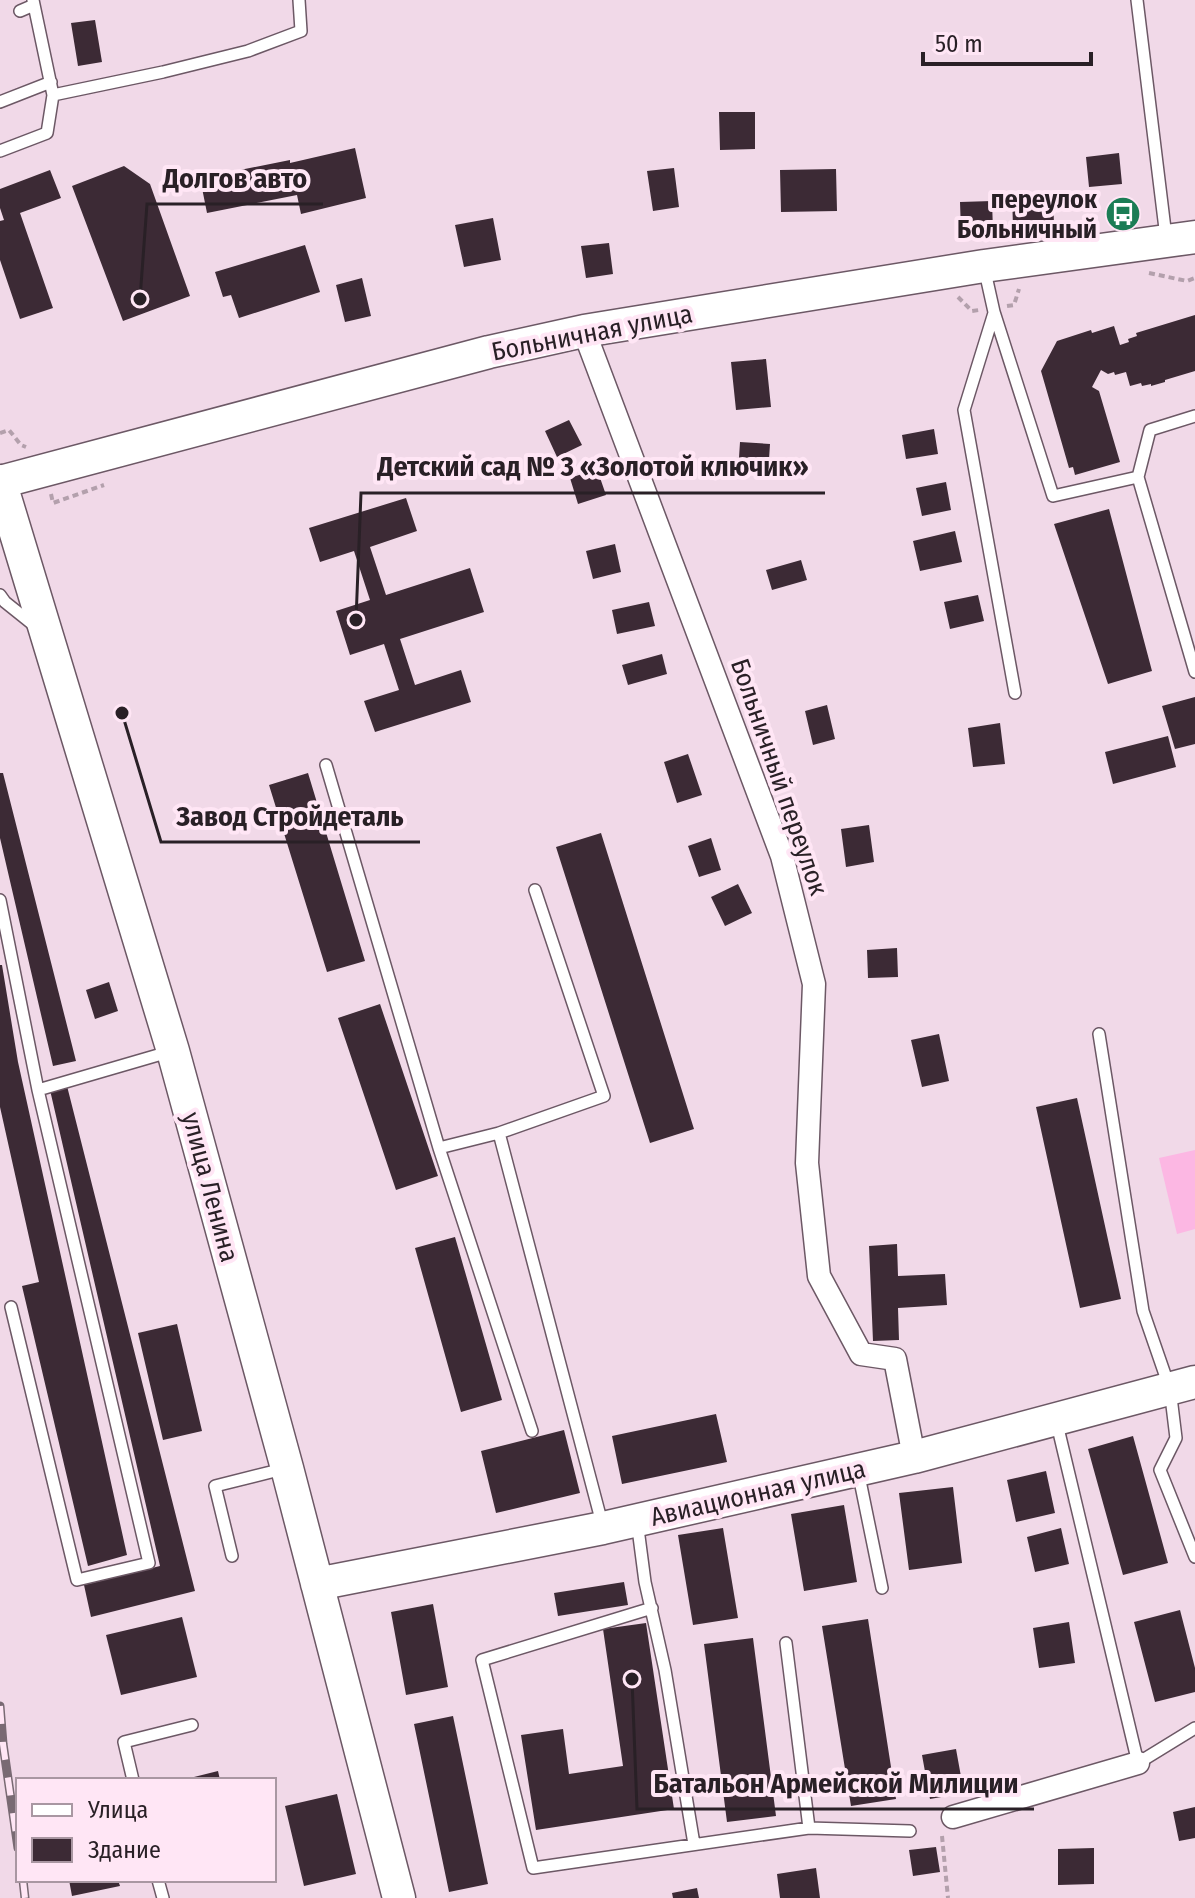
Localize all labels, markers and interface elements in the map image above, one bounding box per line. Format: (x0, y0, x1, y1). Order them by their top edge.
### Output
scale bar (923, 16, 1091, 66)
text: 50 m (935, 30, 983, 58)
callout: Долгов авто (147, 152, 323, 204)
text: Долгов авто (162, 162, 307, 195)
place label: переулок Больничный (957, 184, 1098, 245)
bus stop icon: переулок Больничный (1104, 195, 1142, 233)
street label: Больничная улица (489, 298, 695, 368)
callout: Детский сад № 3 «Золотой ключик» (361, 441, 825, 493)
text: Детский сад № 3 «Золотой ключик» (376, 450, 809, 483)
street label: Больничный переулок (724, 655, 834, 899)
callout: Завод Стройдеталь (161, 790, 420, 842)
text: Завод Стройдеталь (175, 800, 404, 833)
street label: улица Ленина (175, 1109, 245, 1265)
street label: Авиационная улица (648, 1453, 868, 1533)
callout: Батальон Армейской Милиции (637, 1757, 1034, 1809)
text: Батальон Армейской Милиции (654, 1767, 1018, 1800)
legend (16, 1778, 276, 1882)
text: Улица (87, 1796, 148, 1824)
text: Здание (88, 1836, 161, 1864)

